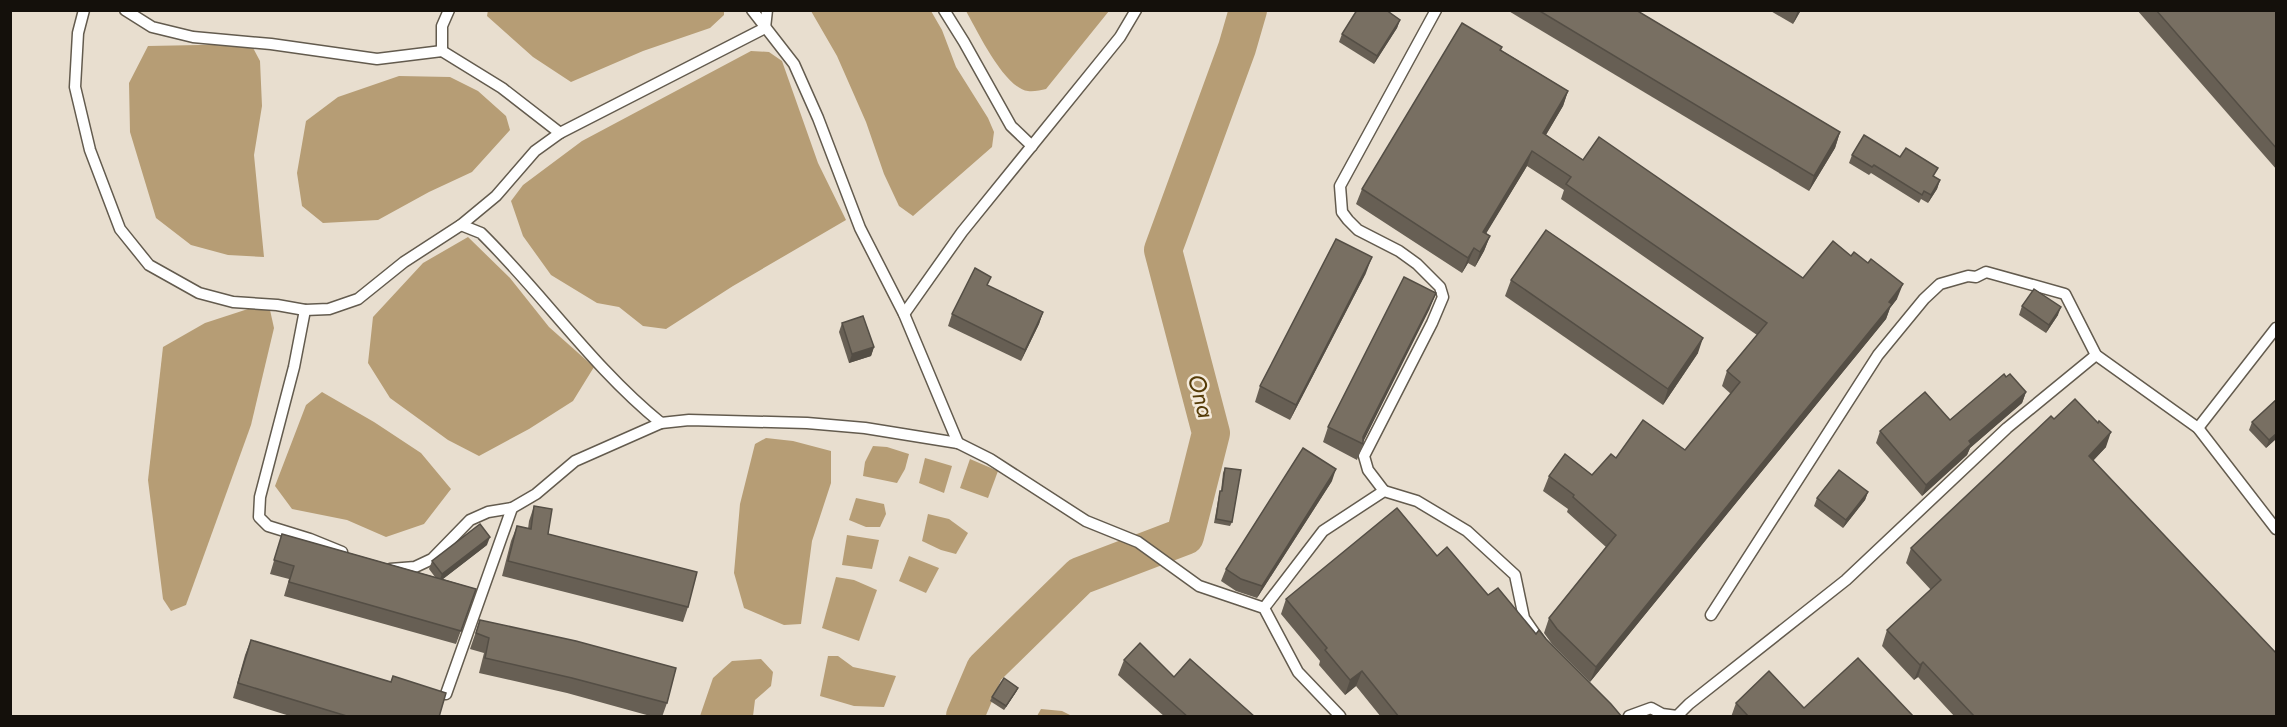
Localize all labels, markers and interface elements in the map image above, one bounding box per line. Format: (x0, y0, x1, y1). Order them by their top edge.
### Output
water label: Ona (1179, 370, 1224, 422)

